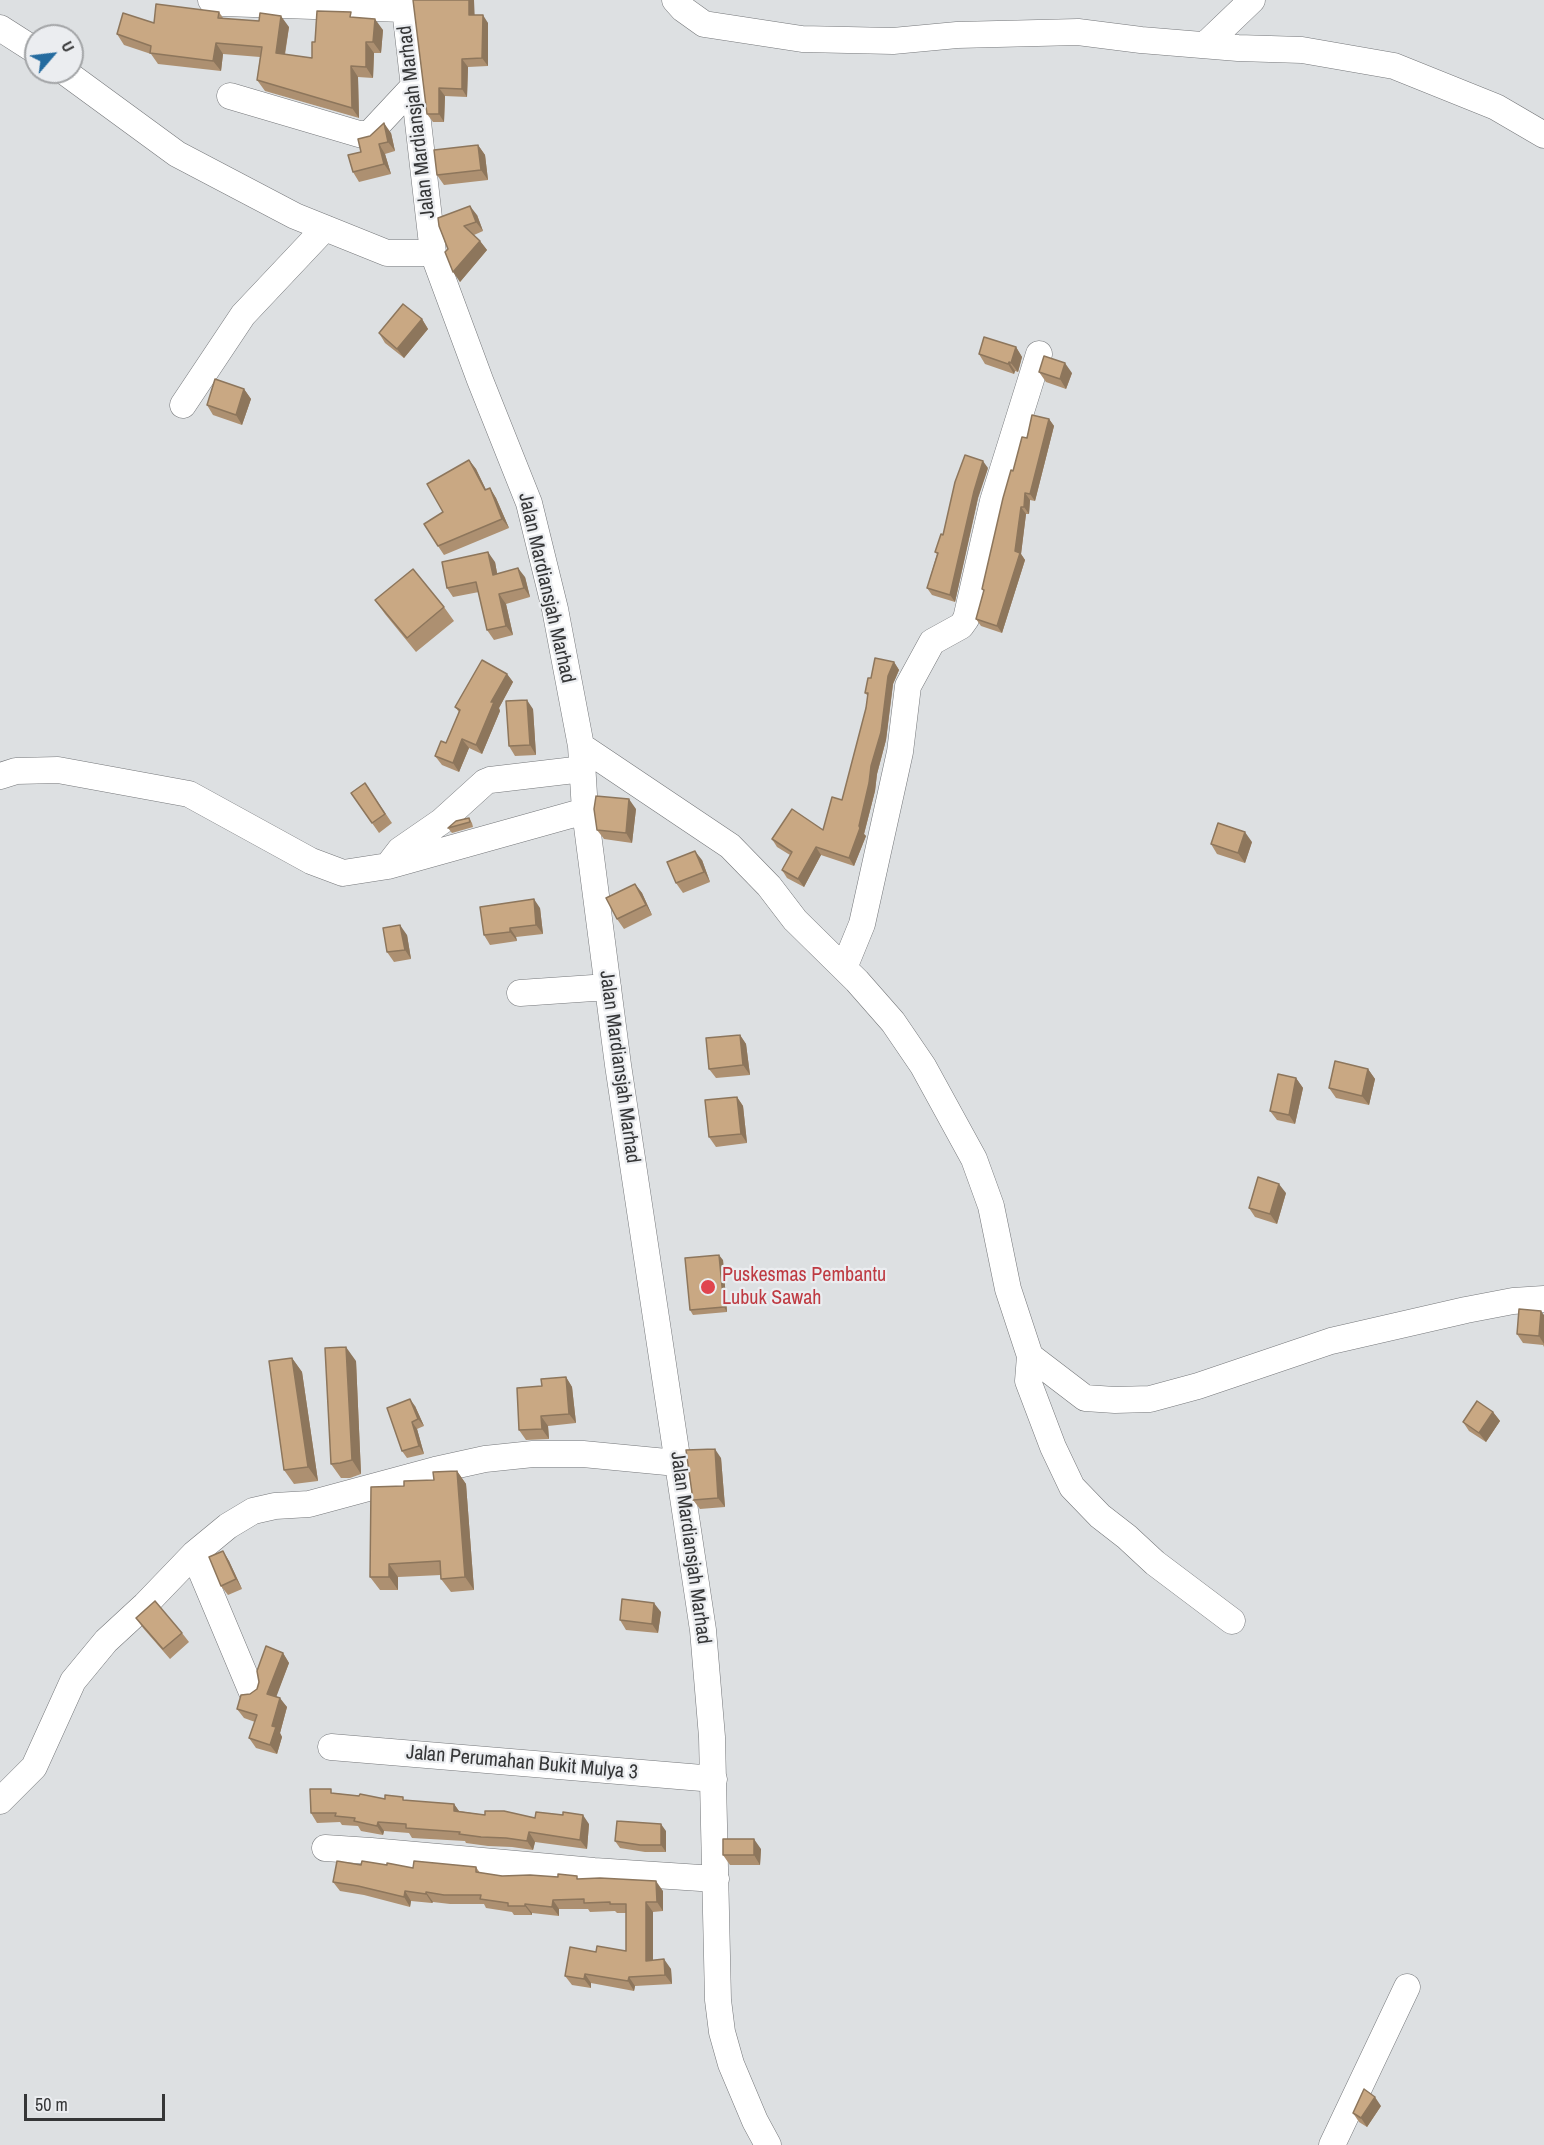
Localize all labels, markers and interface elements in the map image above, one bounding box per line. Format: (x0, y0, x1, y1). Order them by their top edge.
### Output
north arrow (24, 24, 84, 84)
street label: Jalan Mardiansjah Marhad (393, 24, 441, 220)
text: U (56, 37, 80, 56)
street label: Jalan Mardiansjah Marhad (512, 491, 580, 685)
street label: Jalan Mardiansjah Marhad (594, 969, 644, 1165)
place label: Puskesmas Pembantu Lubuk Sawah (722, 1264, 886, 1311)
marker: Puskesmas Pembantu Lubuk Sawah (699, 1278, 717, 1296)
street label: Jalan Mardiansjah Marhad (665, 1450, 715, 1646)
street label: Jalan Perumahan Bukit Mulya 3 (405, 1741, 639, 1785)
scale bar (27, 2082, 168, 2120)
text: 50 m (35, 2092, 68, 2117)

